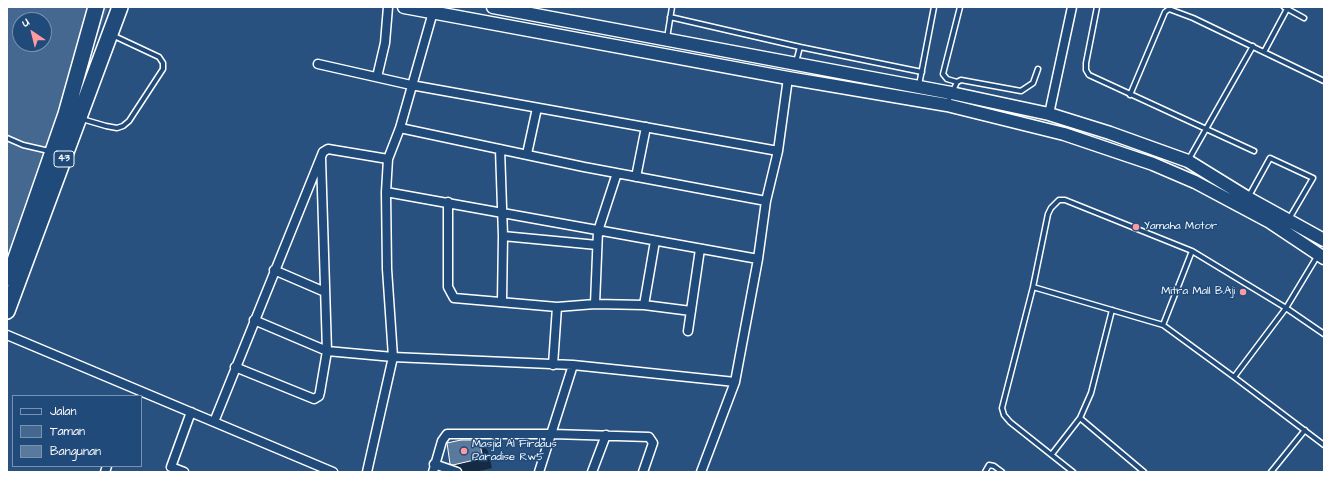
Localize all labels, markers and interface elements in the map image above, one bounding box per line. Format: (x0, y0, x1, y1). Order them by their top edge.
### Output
north arrow (12, 12, 52, 52)
text: U (19, 15, 32, 30)
road number: 43 (54, 151, 74, 167)
place label: Yamaha Motor (1144, 220, 1217, 234)
marker: Yamaha Motor (1131, 222, 1141, 232)
place label: Mitra Mall B.Aji (1161, 285, 1235, 299)
marker: Mitra Mall B.Aji (1238, 287, 1248, 297)
legend (12, 395, 142, 467)
text: Jalan (50, 403, 76, 420)
text: Taman (50, 423, 85, 440)
place label: Masjid Al Firdaus Paradise Rw5 (472, 438, 557, 464)
text: Bangunan (50, 443, 101, 460)
marker: Masjid Al Firdaus Paradise Rw5 (459, 446, 469, 456)

